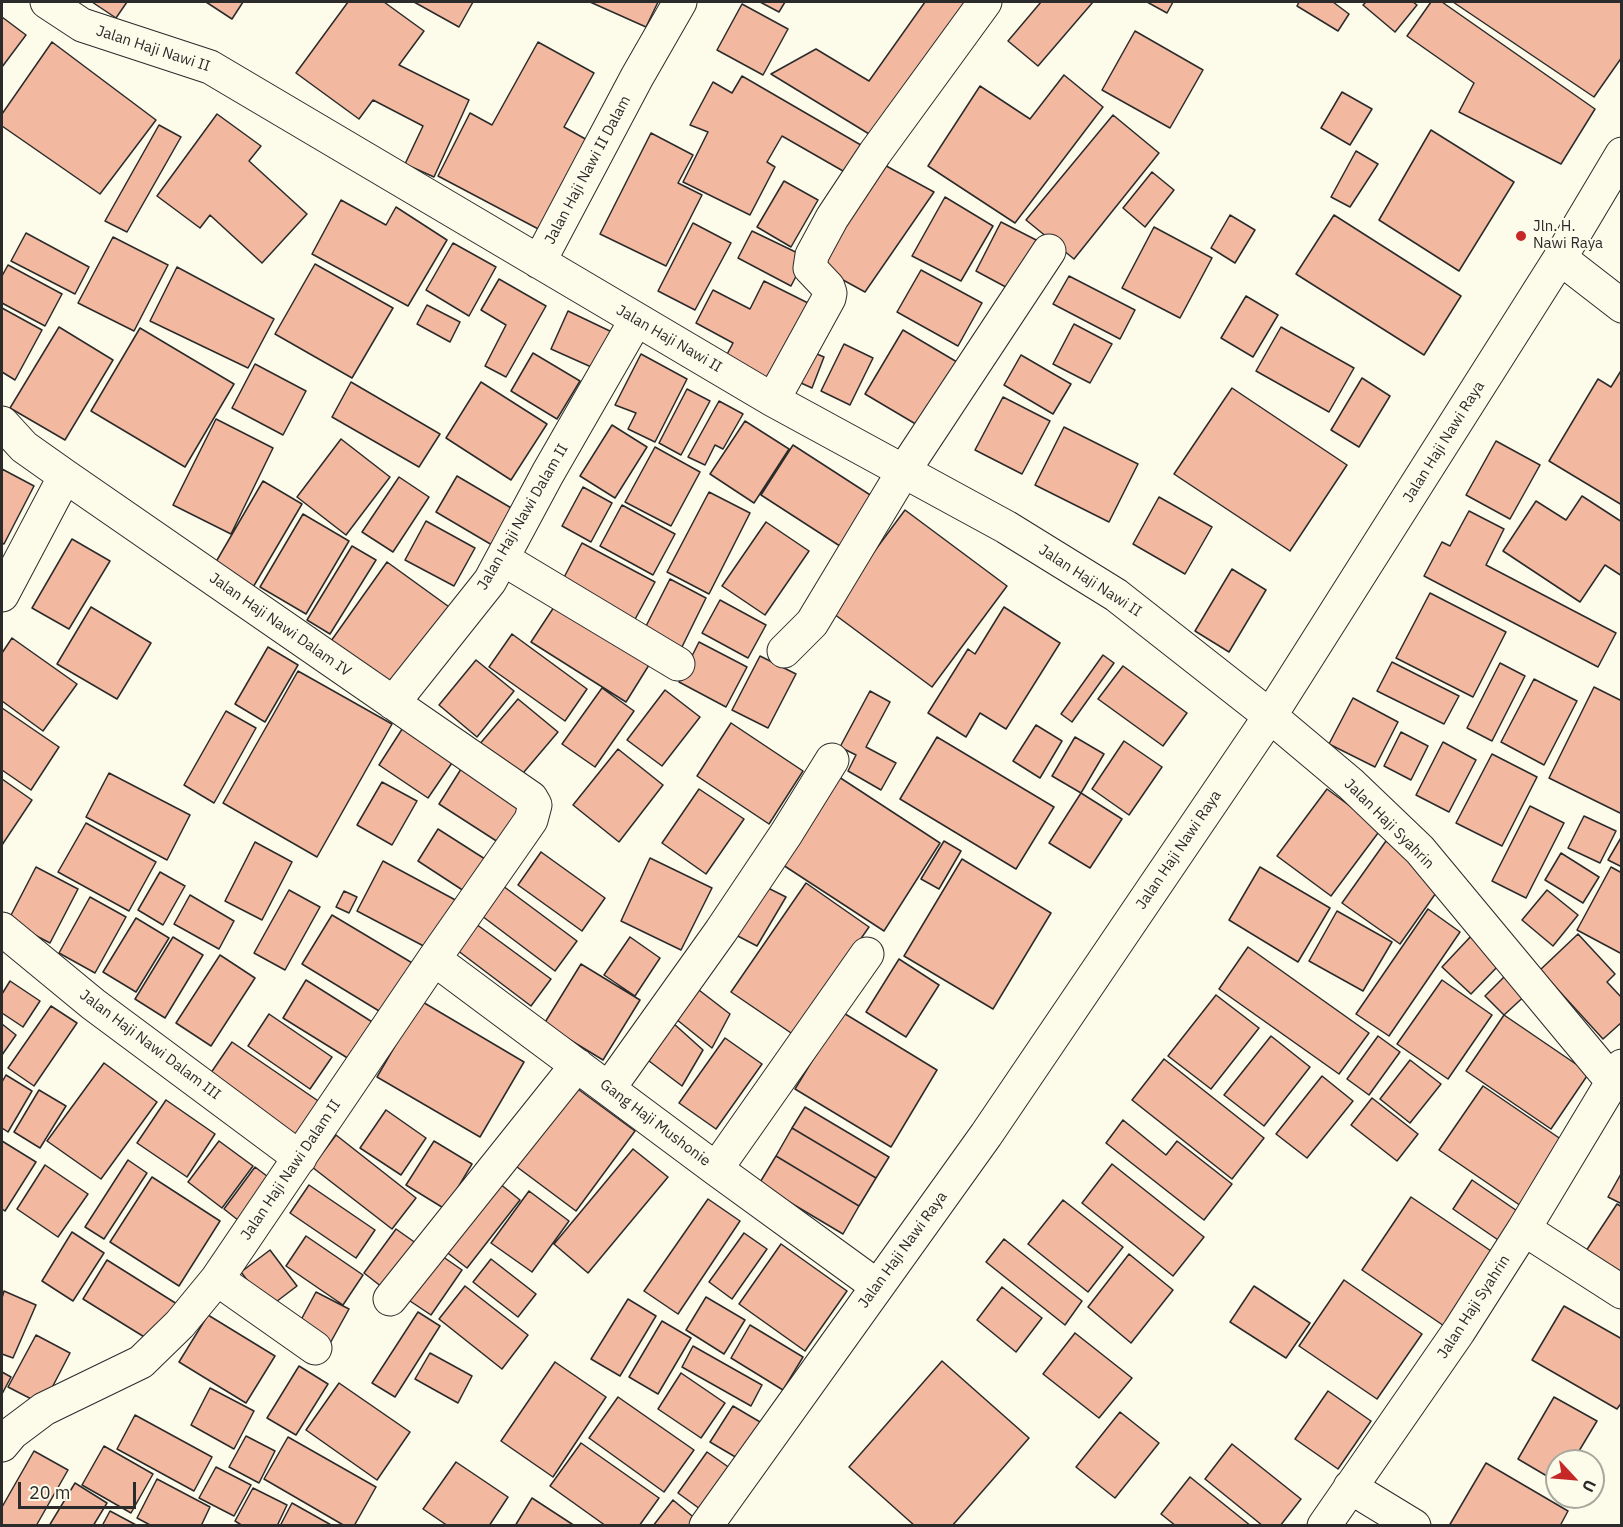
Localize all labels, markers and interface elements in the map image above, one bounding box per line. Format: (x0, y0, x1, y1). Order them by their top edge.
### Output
street label: Jalan Haji Nawi II (94, 22, 212, 76)
street label: Jalan Haji Nawi II Dalam (541, 93, 635, 247)
place label: Jln. H. Nawi Raya (1533, 218, 1603, 253)
marker: Jln. H. Nawi Raya (1514, 229, 1528, 243)
street label: Jalan Haji Nawi II (613, 301, 725, 377)
street label: Jalan Haji Nawi Raya (1399, 378, 1489, 506)
street label: Jalan Haji Nawi Dalam II (474, 441, 572, 593)
street label: Jalan Haji Nawi II (1035, 541, 1145, 621)
street label: Jalan Haji Nawi Dalam IV (206, 569, 354, 681)
street label: Jalan Haji Syahrin (1340, 775, 1438, 873)
street label: Jalan Haji Nawi Raya (1133, 787, 1225, 913)
street label: Jalan Haji Nawi Dalam III (76, 986, 224, 1104)
street label: Gang Haji Mushonie (596, 1076, 714, 1170)
street label: Jalan Haji Nawi Dalam II (237, 1096, 345, 1244)
street label: Jalan Haji Nawi Raya (855, 1188, 951, 1312)
street label: Jalan Haji Syahrin (1434, 1252, 1514, 1362)
north arrow (1545, 1449, 1605, 1509)
scale bar (21, 1470, 140, 1508)
text: U (1578, 1477, 1601, 1495)
text: 20 m (29, 1481, 71, 1504)

